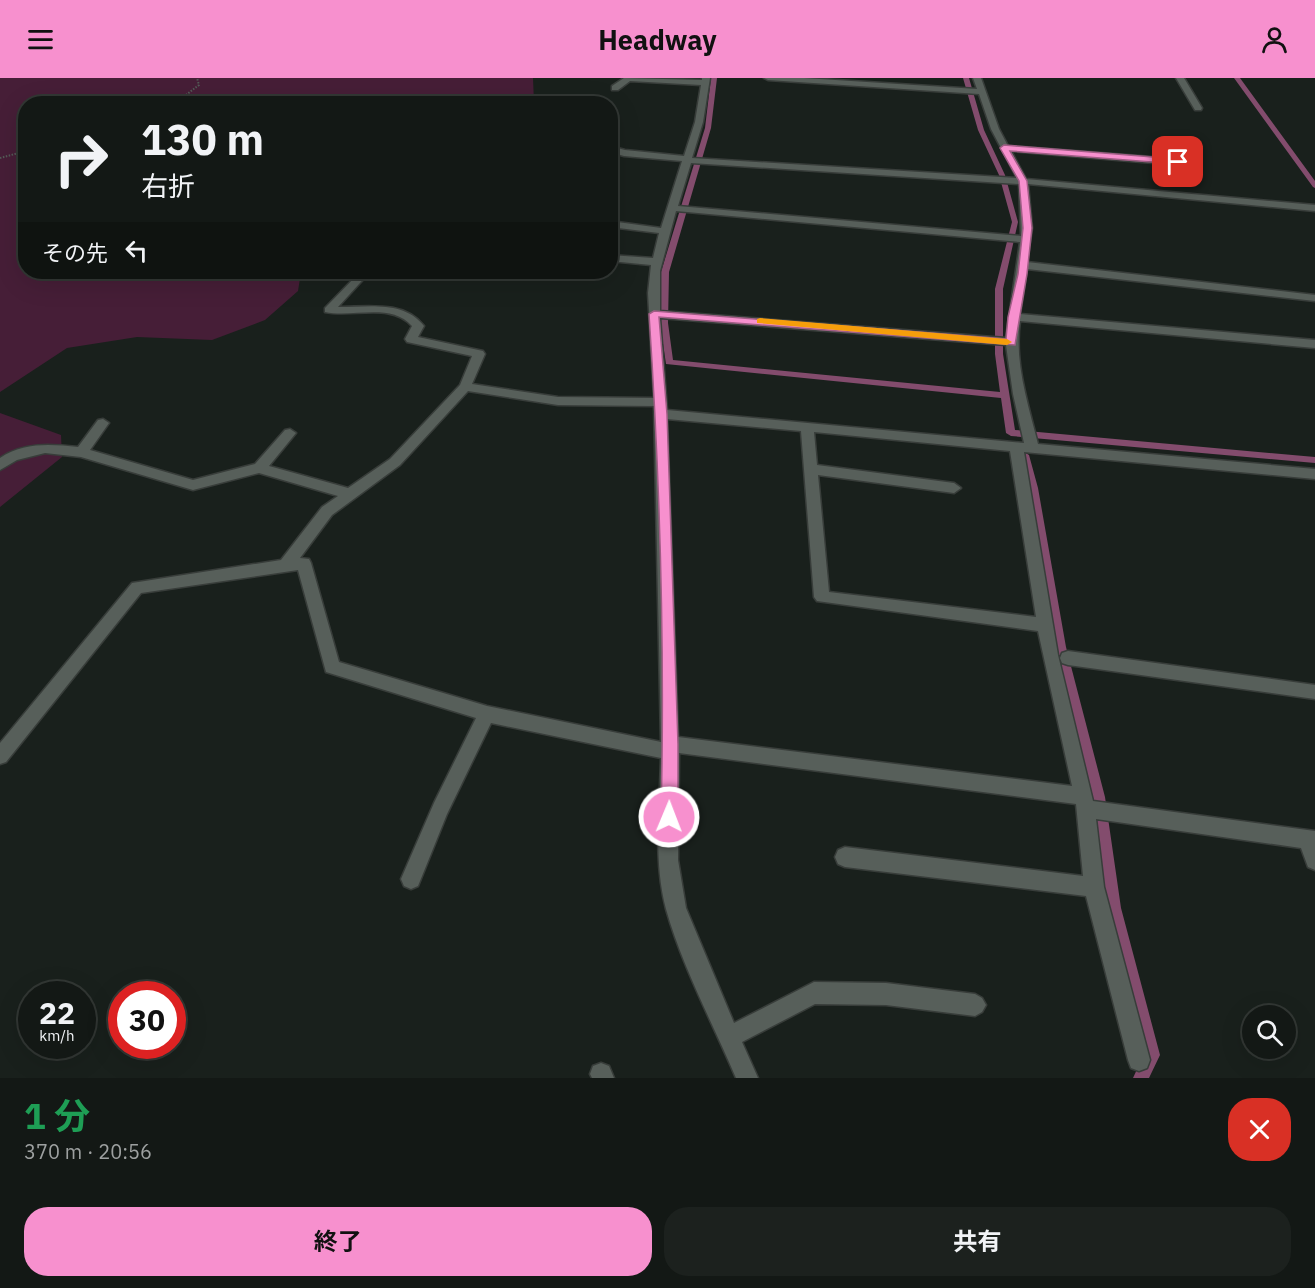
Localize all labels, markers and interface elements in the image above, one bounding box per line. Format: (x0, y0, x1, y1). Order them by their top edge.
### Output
text: Headway (598, 22, 717, 57)
icon: menu (24, 23, 57, 56)
icon: person (1258, 23, 1291, 56)
text: 130 m (141, 112, 264, 167)
icon: right (42, 120, 120, 198)
pin (1152, 136, 1203, 187)
icon: arrive (1161, 145, 1194, 178)
text: 右折 (141, 168, 195, 203)
icon: left (120, 234, 153, 267)
text: その先 (42, 238, 108, 267)
position arrow (637, 785, 701, 849)
speed limit sign: 30 (108, 981, 186, 1059)
text: 22 (39, 993, 75, 1032)
map controls (1242, 1005, 1296, 1059)
button: search (1242, 1005, 1296, 1059)
text: km/h (39, 1026, 75, 1045)
text: 1 分 (24, 1092, 90, 1139)
button: close (1228, 1098, 1291, 1161)
text: 370 m · 20:56 (24, 1138, 152, 1165)
button: 終了 (24, 1207, 652, 1276)
button: 共有 (664, 1207, 1291, 1276)

